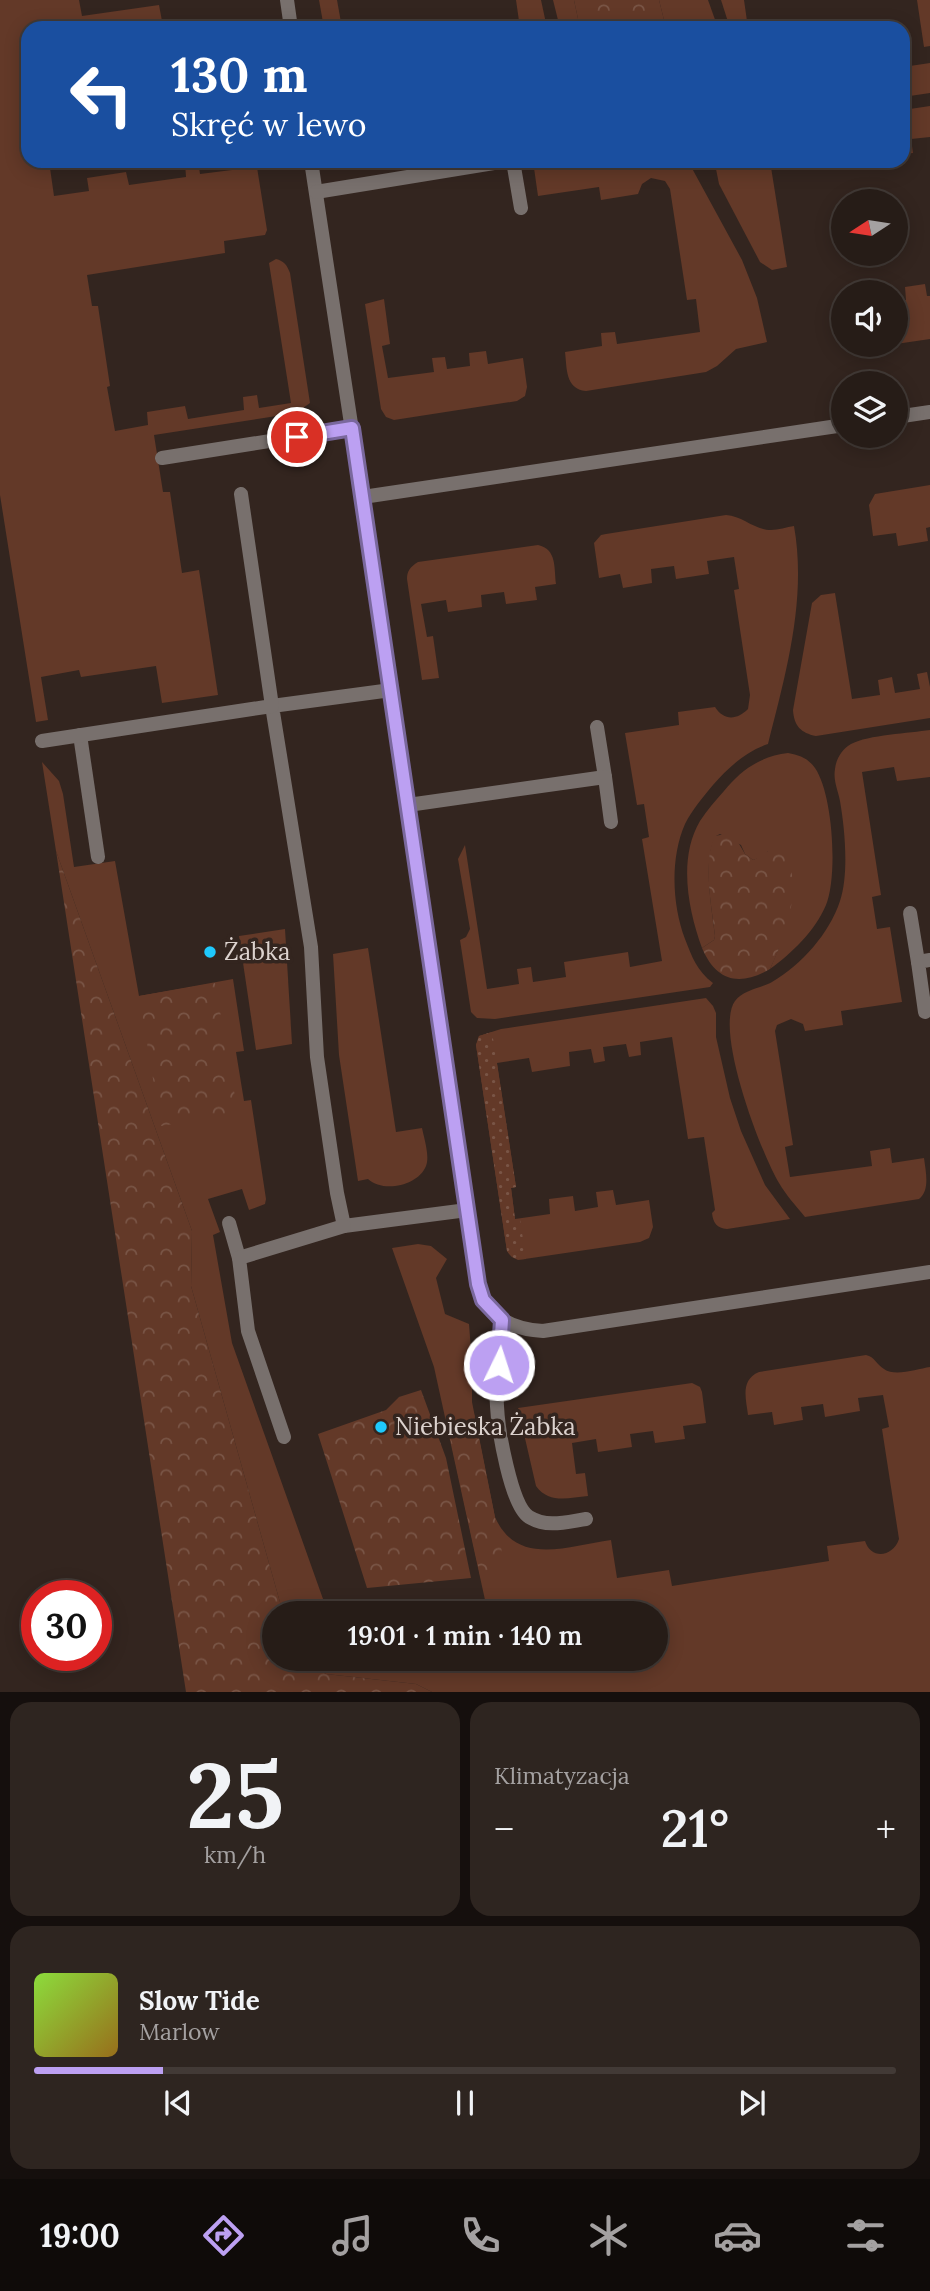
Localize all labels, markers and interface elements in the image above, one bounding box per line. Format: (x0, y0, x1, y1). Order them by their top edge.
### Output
text: 130 m (171, 43, 307, 105)
icon: left (56, 49, 147, 140)
text: Skręć w lewo (171, 104, 367, 145)
north arrow (831, 189, 908, 266)
map controls (831, 189, 908, 448)
button: sound (831, 280, 908, 357)
button: layers (831, 371, 908, 448)
pin (267, 407, 327, 467)
icon: arrive (278, 418, 316, 456)
place label: Żabka (224, 936, 290, 967)
marker: Żabka (202, 944, 218, 960)
position arrow (462, 1328, 536, 1402)
place label: Niebieska Żabka (395, 1411, 576, 1442)
marker: Niebieska Żabka (373, 1419, 389, 1435)
speed limit sign: 30 (21, 1580, 112, 1671)
text: 19:01 · 1 min · 140 m (348, 1619, 582, 1652)
text: 25 (186, 1736, 284, 1853)
text: Klimatyzacja (494, 1761, 630, 1790)
text: 21° (661, 1795, 729, 1861)
text: − (494, 1805, 514, 1853)
text: + (876, 1805, 896, 1853)
text: km/h (204, 1840, 266, 1869)
text: Slow Tide (139, 1984, 260, 2017)
text: Marlow (139, 2017, 220, 2046)
icon: previous (159, 2084, 197, 2122)
icon: pause (446, 2084, 484, 2122)
icon: next (733, 2084, 771, 2122)
icon: directions (199, 2211, 248, 2260)
icon: music (328, 2211, 377, 2260)
icon: phone (456, 2211, 505, 2260)
icon: climate (584, 2211, 633, 2260)
icon: car (713, 2211, 762, 2260)
icon: filters (841, 2211, 890, 2260)
text: 19:00 (40, 2215, 120, 2256)

